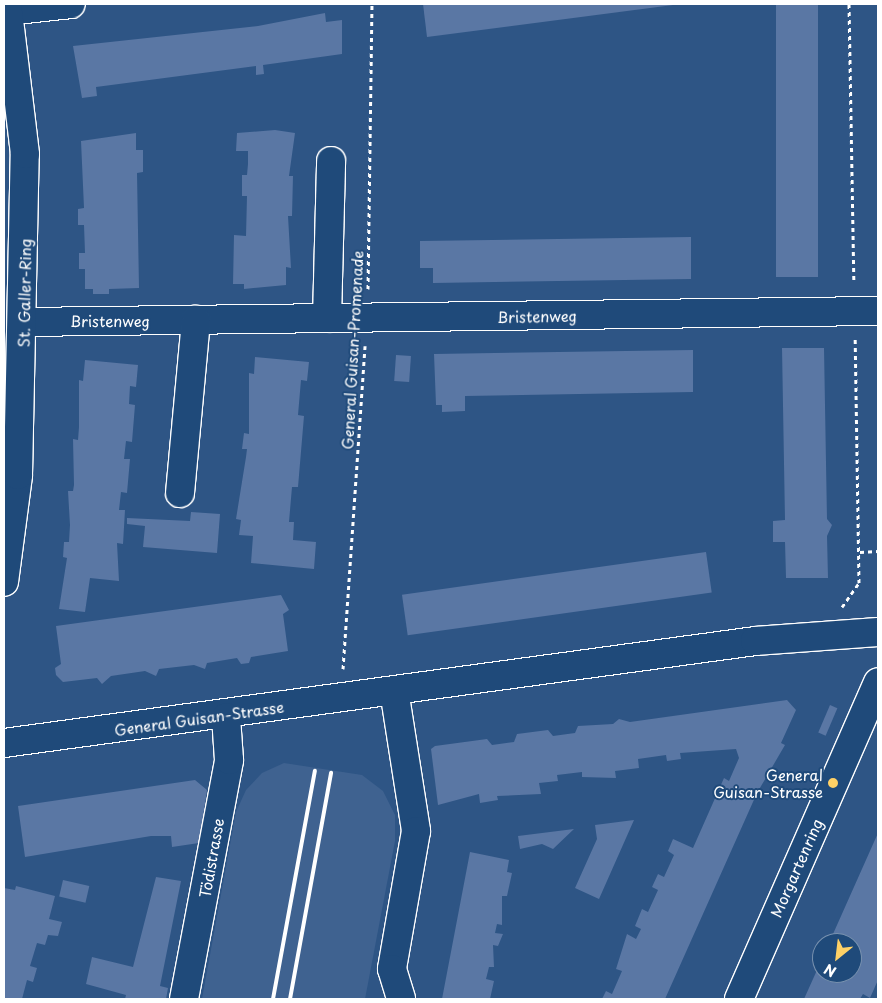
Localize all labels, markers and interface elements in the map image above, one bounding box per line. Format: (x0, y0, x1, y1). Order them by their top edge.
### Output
street label: St. Galler-Ring (14, 238, 34, 348)
street label: General Guisan-Promenade (338, 250, 366, 450)
street label: Bristenweg (497, 306, 577, 326)
street label: Bristenweg (70, 312, 150, 330)
street label: General Guisan-Strasse (113, 697, 285, 739)
place label: General Guisan-Strasse (713, 765, 823, 800)
marker: General Guisan-Strasse (827, 777, 839, 789)
street label: Morgartenring (766, 816, 826, 920)
street label: Tödistrasse (195, 817, 227, 899)
north arrow (812, 933, 862, 983)
text: N (820, 959, 840, 983)

